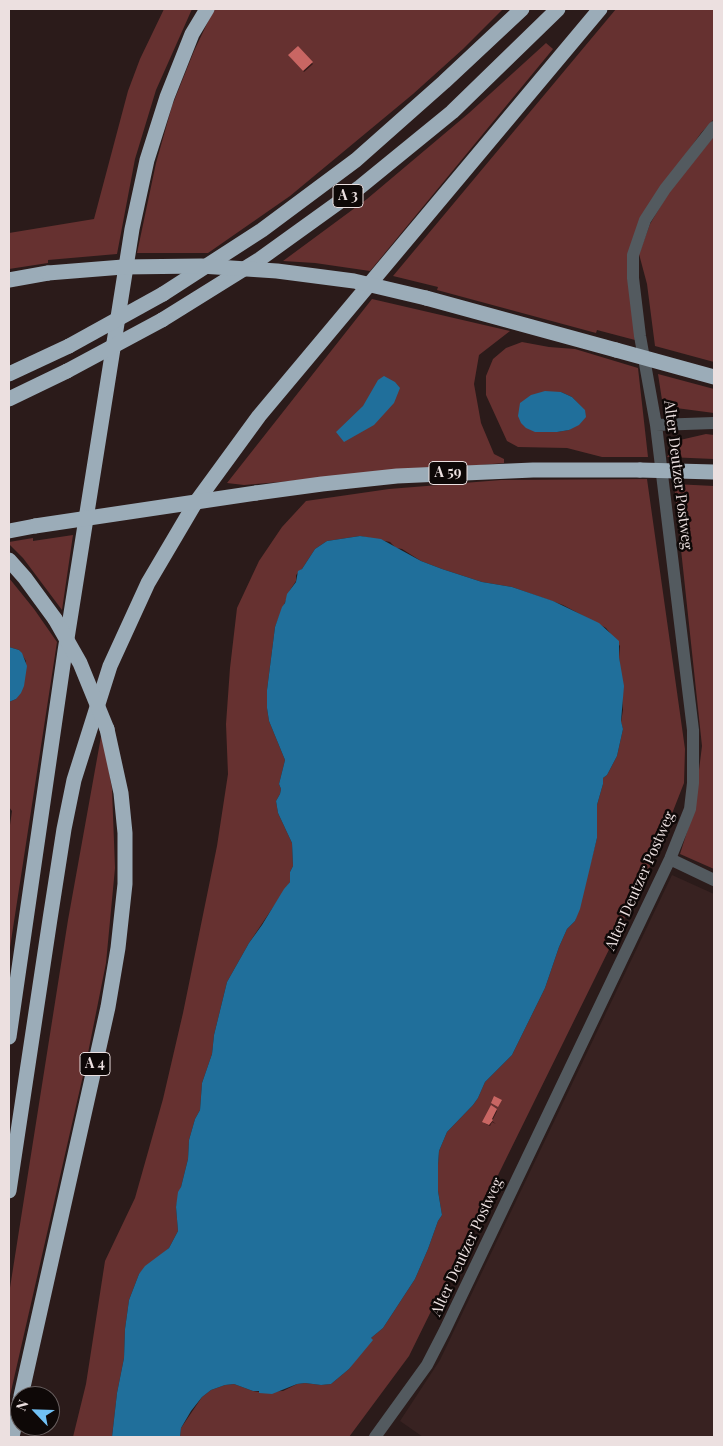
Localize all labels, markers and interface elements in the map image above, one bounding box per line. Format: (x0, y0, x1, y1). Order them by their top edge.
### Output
road number: A 3 (333, 185, 363, 208)
street label: Alter Deutzer Postweg (660, 399, 696, 551)
road number: A 59 (429, 462, 467, 484)
street label: Alter Deutzer Postweg (601, 809, 679, 953)
road number: A 4 (80, 1052, 110, 1076)
street label: Alter Deutzer Postweg (427, 1175, 507, 1319)
north arrow (10, 1386, 60, 1436)
text: N (11, 1397, 32, 1414)

